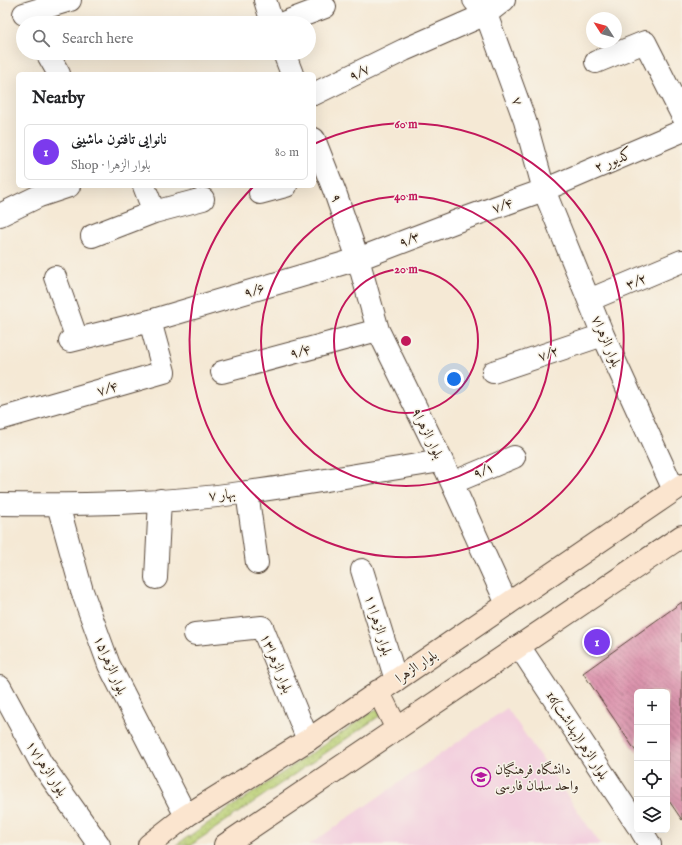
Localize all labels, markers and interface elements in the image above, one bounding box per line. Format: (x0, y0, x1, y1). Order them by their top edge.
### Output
north arrow (586, 12, 622, 48)
search box (16, 16, 316, 60)
icon: search (30, 27, 52, 49)
text: Search here (62, 29, 133, 48)
street label: ۹/۷ (346, 60, 373, 86)
text: Nearby (32, 88, 85, 109)
street label: ۷ (507, 94, 527, 108)
text: 60 m (395, 117, 418, 132)
text: نانوایی تافتون ماشینی (71, 130, 167, 149)
text: 1 (44, 144, 48, 161)
text: 80 m (275, 144, 299, 161)
street label: ۲ کدیور (592, 145, 635, 177)
text: Shop · بلوار الزهرا (71, 157, 151, 174)
text: 40 m (394, 189, 419, 204)
street label: ۹ (326, 191, 346, 205)
street label: ۷/۴ (489, 194, 515, 218)
street label: ۹/۳ (396, 228, 422, 252)
text: 20 m (394, 262, 418, 277)
street label: ۳/۲ (623, 270, 650, 294)
street label: ۹/۶ (242, 279, 267, 303)
street label: بلوار الزهرا۷ (587, 313, 625, 370)
centre of rings (399, 334, 413, 348)
street label: ۹/۴ (288, 341, 313, 363)
street label: ۷/۲ (535, 342, 561, 366)
your location (444, 369, 464, 389)
street label: ۷/۴ (95, 377, 120, 401)
street label: بلوار الزهرا۹ (407, 405, 447, 462)
street label: ۹/۱ (470, 459, 497, 483)
street label: بهار ۷ (208, 485, 237, 505)
street label: بلوار الزهرا۱۱ (360, 593, 396, 658)
pin: 1 (584, 627, 610, 657)
street label: بلوار الزهرا۱۳ (256, 631, 296, 696)
street label: بلوار الزهرا۱۵ (89, 633, 131, 698)
street label: بلوار الزهرا (392, 646, 441, 687)
street label: 16بلوار الزهرا(بهداشت) (542, 688, 613, 784)
map controls (634, 689, 670, 833)
button: + (634, 689, 670, 725)
button: − (634, 725, 670, 761)
street label: بلوار الزهرا۱۷ (21, 737, 71, 800)
place label: دانشگاه فرهنگیان واحد سلمان فارسی (495, 760, 579, 795)
button: locate (634, 761, 670, 797)
school or university icon: دانشگاه فرهنگیان واحد سلمان فارسی (470, 766, 492, 788)
button: layers (634, 797, 670, 833)

